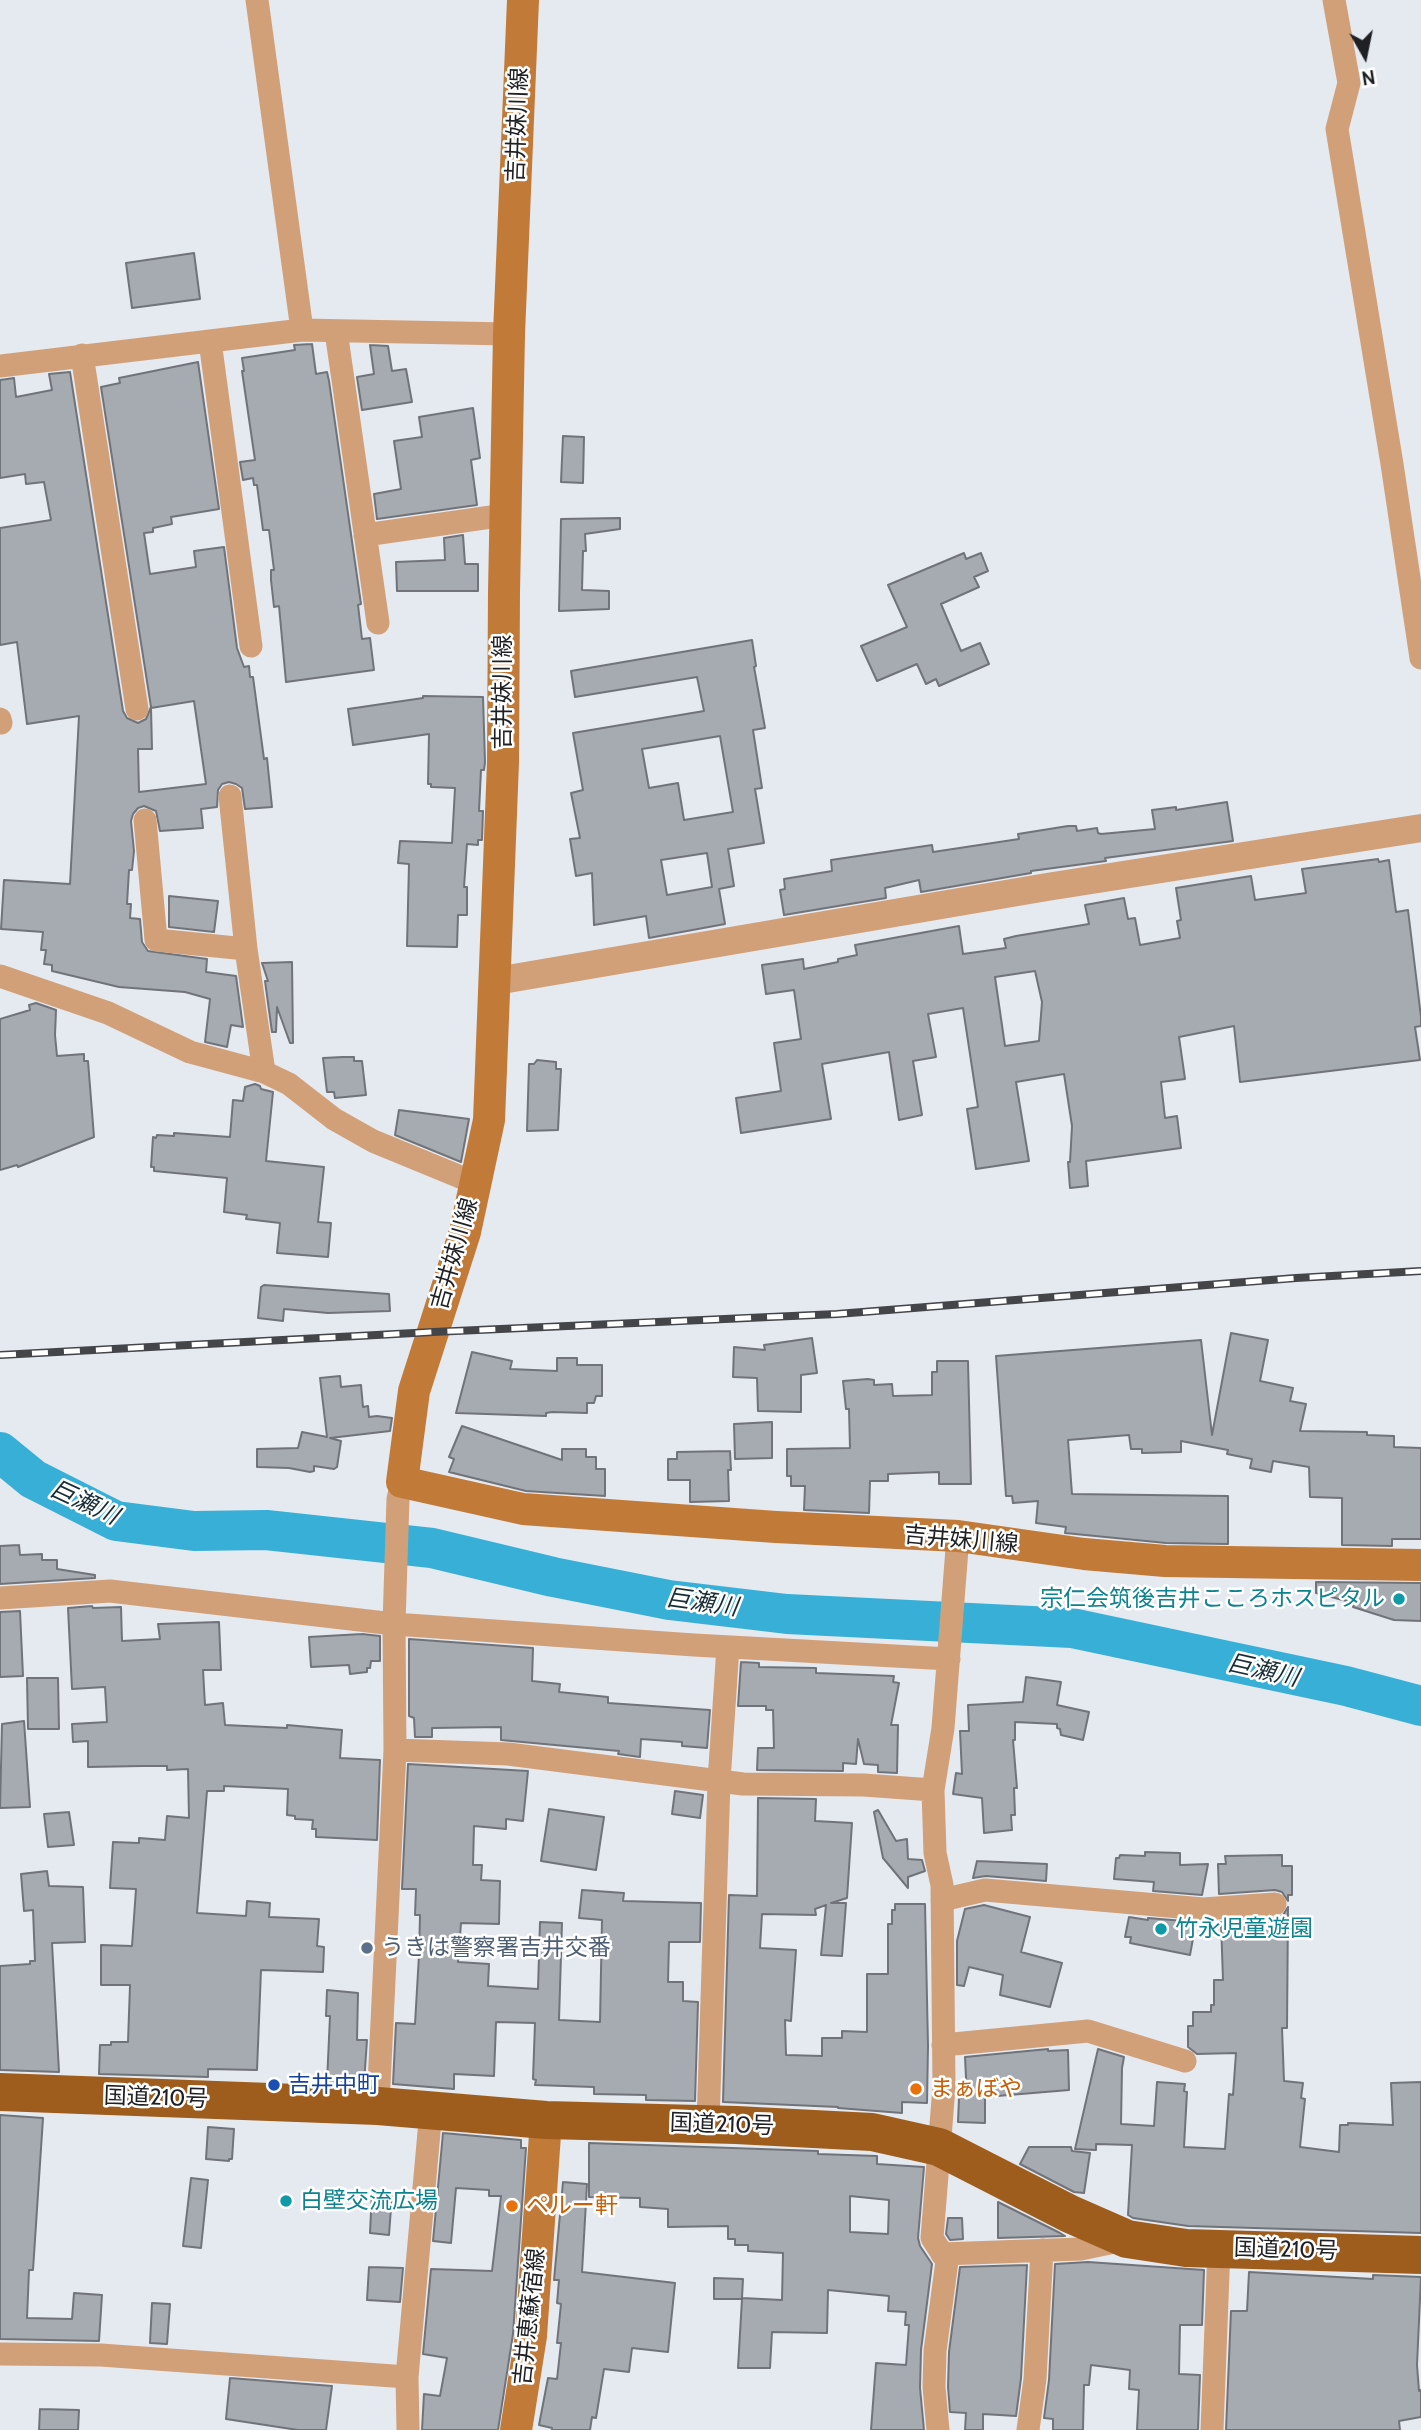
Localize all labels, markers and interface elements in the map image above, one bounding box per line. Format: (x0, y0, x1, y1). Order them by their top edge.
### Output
north arrow (1330, 21, 1400, 91)
text: N (1360, 65, 1377, 90)
street label: 吉井妹川線 (502, 67, 534, 183)
street label: 吉井妹川線 (489, 635, 517, 749)
street label: 吉井妹川線 (426, 1195, 484, 1313)
water label: 巨瀬川 (45, 1475, 123, 1531)
street label: 吉井妹川線 (903, 1521, 1019, 1559)
water label: 巨瀬川 (664, 1584, 740, 1622)
place label: 宗仁会筑後吉井こころホスピタル (1040, 1585, 1385, 1613)
marker: 宗仁会筑後吉井こころホスピタル (1391, 1591, 1407, 1607)
water label: 巨瀬川 (1225, 1649, 1301, 1693)
place label: 竹永児童遊園 (1175, 1915, 1313, 1943)
marker: 竹永児童遊園 (1153, 1921, 1169, 1937)
place label: うきは警察署吉井交番 (381, 1934, 611, 1962)
marker: うきは警察署吉井交番 (359, 1940, 375, 1956)
place label: 吉井中町 (288, 2071, 380, 2099)
place label: まぁぼや (930, 2075, 1022, 2103)
marker: 吉井中町 (266, 2077, 282, 2093)
marker: まぁぼや (908, 2081, 924, 2097)
street label: 国道210号 (103, 2082, 209, 2114)
street label: 国道210号 (669, 2109, 775, 2141)
place label: 白壁交流広場 (300, 2187, 438, 2215)
place label: ペルー軒 (526, 2192, 618, 2220)
marker: 白壁交流広場 (278, 2193, 294, 2209)
marker: ペルー軒 (504, 2198, 520, 2214)
street label: 国道210号 (1233, 2234, 1339, 2266)
street label: 吉井恵蘇宿線 (509, 2247, 551, 2387)

